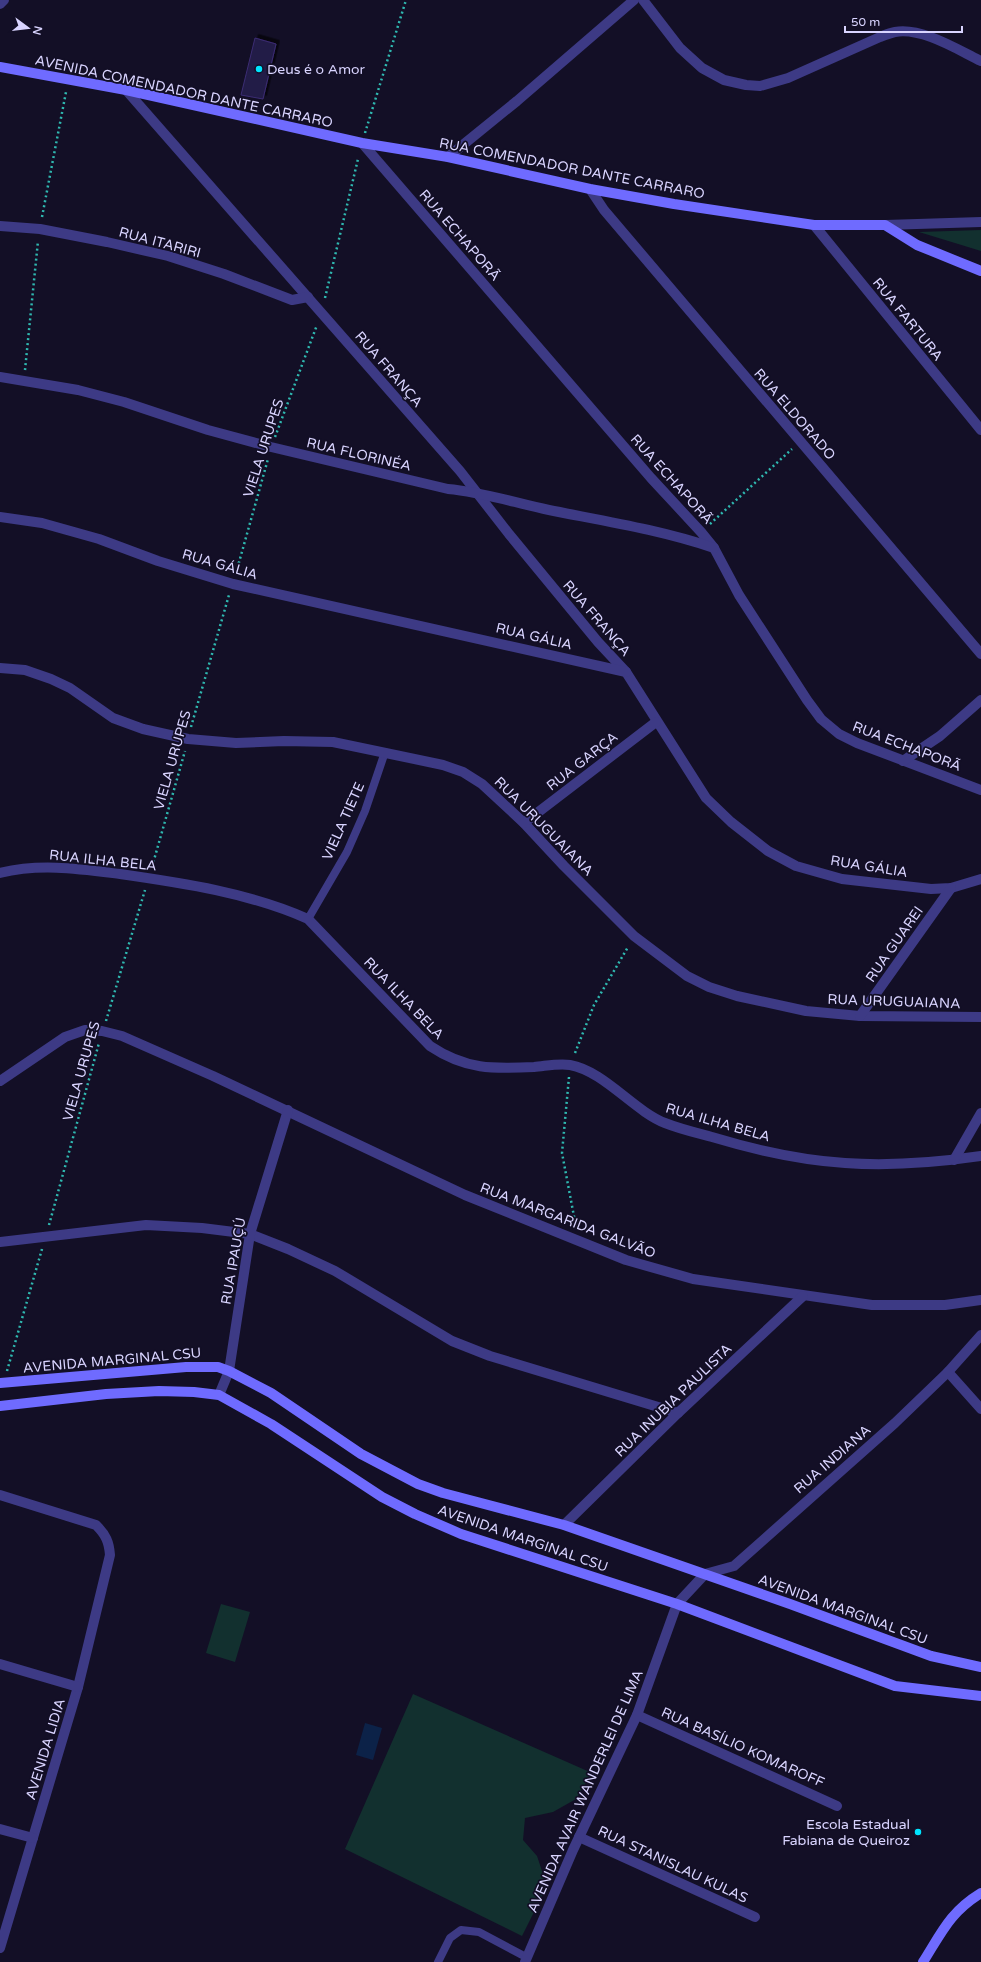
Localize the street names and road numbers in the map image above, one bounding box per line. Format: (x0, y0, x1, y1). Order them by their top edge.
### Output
street label: AVENIDA COMENDADOR DANTE CARRARO (34, 52, 334, 131)
street label: RUA COMENDADOR DANTE CARRARO (438, 134, 706, 203)
street label: RUA ECHAPORÃ (415, 186, 504, 284)
street label: RUA ITARIRI (117, 223, 203, 262)
street label: RUA FARTURA (869, 274, 946, 364)
street label: RUA FRANÇA (351, 328, 426, 411)
street label: RUA ELDORADO (750, 365, 839, 464)
street label: VIELA URUPES (240, 396, 288, 500)
street label: RUA ECHAPORÃ (627, 431, 716, 528)
street label: RUA FLORINÉA (305, 434, 413, 475)
street label: RUA GÁLIA (180, 546, 260, 583)
street label: RUA FRANÇA (559, 577, 634, 660)
street label: RUA GÁLIA (494, 619, 574, 654)
street label: VIELA URUPES (150, 708, 195, 812)
street label: RUA ECHAPORÃ (850, 718, 964, 775)
street label: RUA GARÇA (543, 728, 621, 794)
street label: RUA URUGUAIANA (491, 773, 597, 879)
street label: VIELA TIETE (319, 780, 368, 863)
street label: RUA ILHA BELA (48, 846, 158, 875)
street label: RUA GÁLIA (829, 852, 909, 881)
street label: RUA GUAREI (862, 903, 927, 985)
street label: RUA ILHA BELA (360, 954, 447, 1043)
street label: RUA URUGUAIANA (827, 991, 961, 1012)
street label: VIELA URUPES (59, 1019, 104, 1123)
street label: RUA ILHA BELA (664, 1099, 772, 1146)
street label: RUA MARGARIDA GALVÃO (478, 1179, 658, 1262)
street label: RUA IPAUÇÚ (217, 1216, 250, 1306)
street label: RUA INUBIA PAULISTA (611, 1340, 735, 1461)
street label: AVENIDA MARGINAL CSU (22, 1344, 202, 1377)
street label: RUA INDIANA (790, 1421, 874, 1497)
street label: AVENIDA MARGINAL CSU (435, 1501, 610, 1576)
street label: AVENIDA MARGINAL CSU (756, 1571, 930, 1648)
street label: AVENIDA AVAIR WANDERLEI DE LIMA (524, 1667, 647, 1915)
street label: AVENIDA LIDIA (22, 1696, 69, 1802)
street label: RUA BASÍLIO KOMAROFF (659, 1704, 827, 1791)
street label: RUA STANISLAU KULAS (595, 1822, 751, 1907)

